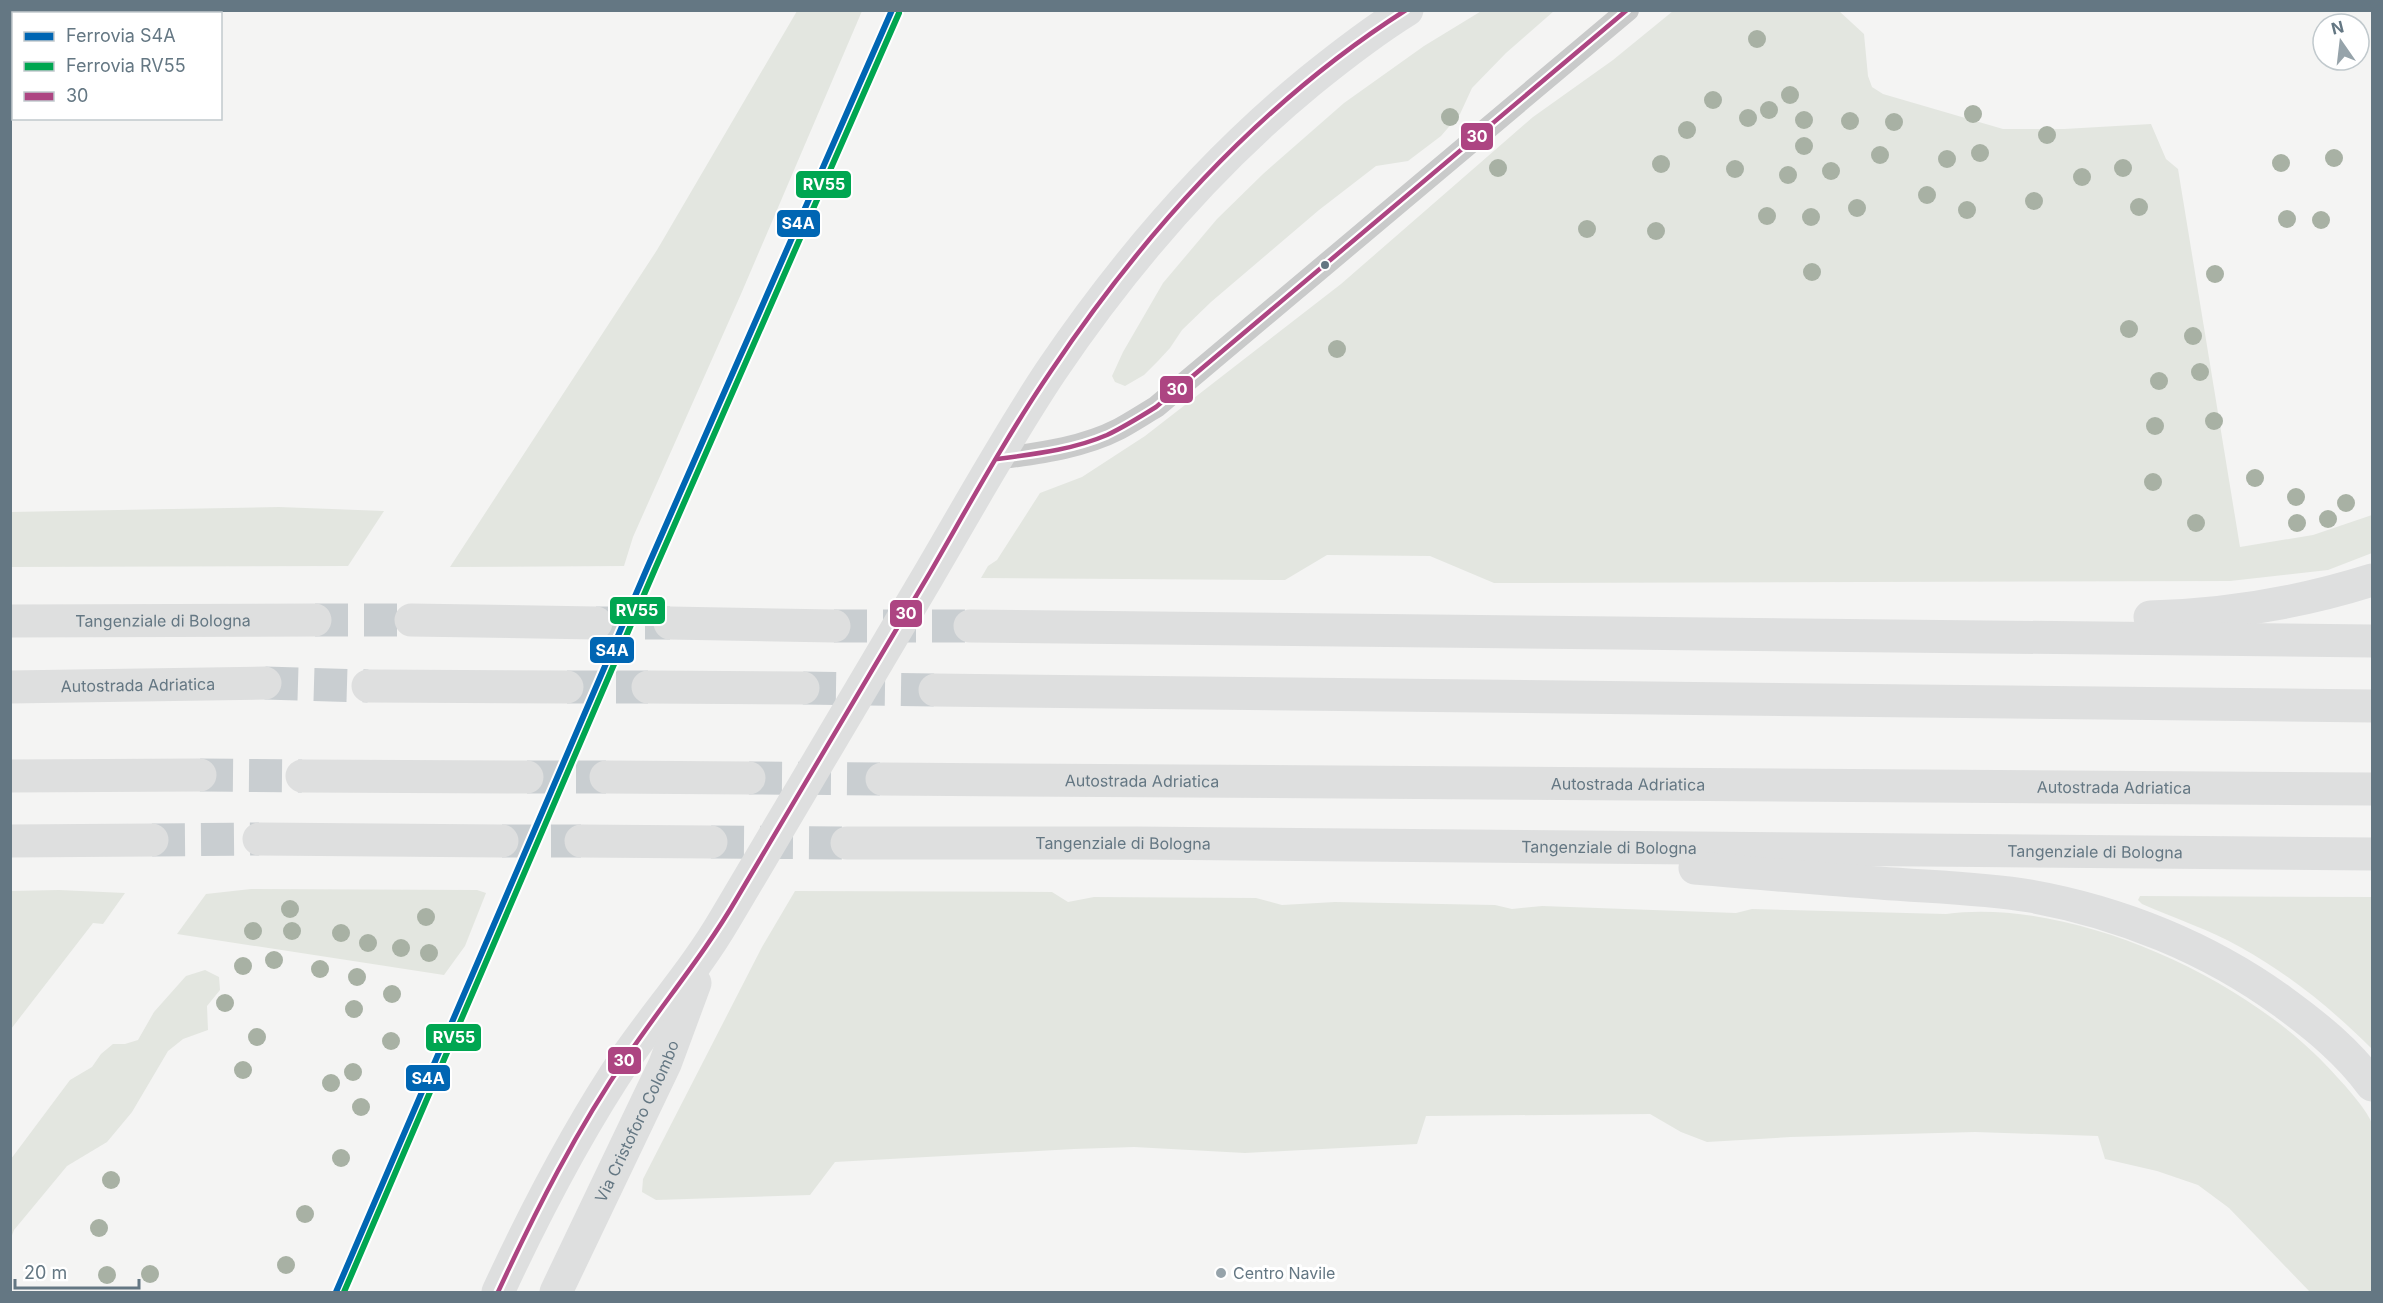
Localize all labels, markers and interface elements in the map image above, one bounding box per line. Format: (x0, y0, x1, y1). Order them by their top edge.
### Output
legend (12, 12, 222, 120)
north arrow (2311, 12, 2371, 72)
text: N (2329, 16, 2346, 39)
text: Ferrovia S4A (66, 25, 176, 46)
text: Ferrovia RV55 (66, 55, 186, 76)
text: 30 (66, 85, 88, 106)
line badge: 30 (1460, 122, 1494, 151)
text: 30 (1466, 126, 1488, 146)
line badge: RV55 (795, 170, 852, 199)
text: RV55 (803, 174, 845, 194)
line badge: S4A (776, 209, 821, 238)
text: S4A (781, 213, 815, 233)
unlabelled marker (1319, 259, 1331, 271)
line badge: 30 (1159, 375, 1194, 404)
text: 30 (1166, 379, 1188, 399)
line badge: RV55 (609, 596, 666, 625)
line badge: 30 (889, 599, 923, 628)
text: RV55 (616, 600, 658, 620)
text: 30 (895, 603, 917, 623)
street label: Tangenziale di Bologna (75, 610, 251, 631)
line badge: S4A (589, 636, 635, 664)
text: S4A (595, 640, 629, 660)
street label: Autostrada Adriatica (61, 674, 215, 696)
street label: Autostrada Adriatica (1065, 770, 1219, 791)
street label: Autostrada Adriatica (1551, 773, 1705, 795)
street label: Autostrada Adriatica (2037, 777, 2191, 798)
street label: Tangenziale di Bologna (1035, 833, 1211, 854)
street label: Tangenziale di Bologna (1521, 836, 1697, 858)
street label: Tangenziale di Bologna (2007, 841, 2183, 862)
line badge: RV55 (425, 1023, 482, 1052)
text: RV55 (433, 1027, 475, 1047)
street label: Via Cristoforo Colombo (590, 1038, 683, 1205)
line badge: 30 (607, 1046, 642, 1075)
text: 30 (613, 1050, 635, 1070)
line badge: S4A (405, 1064, 451, 1092)
text: S4A (411, 1068, 445, 1088)
scale bar (15, 1252, 140, 1290)
text: 20 m (24, 1262, 67, 1283)
place label: Centro Navile (1233, 1263, 1335, 1283)
marker: Centro Navile (1214, 1266, 1228, 1280)

